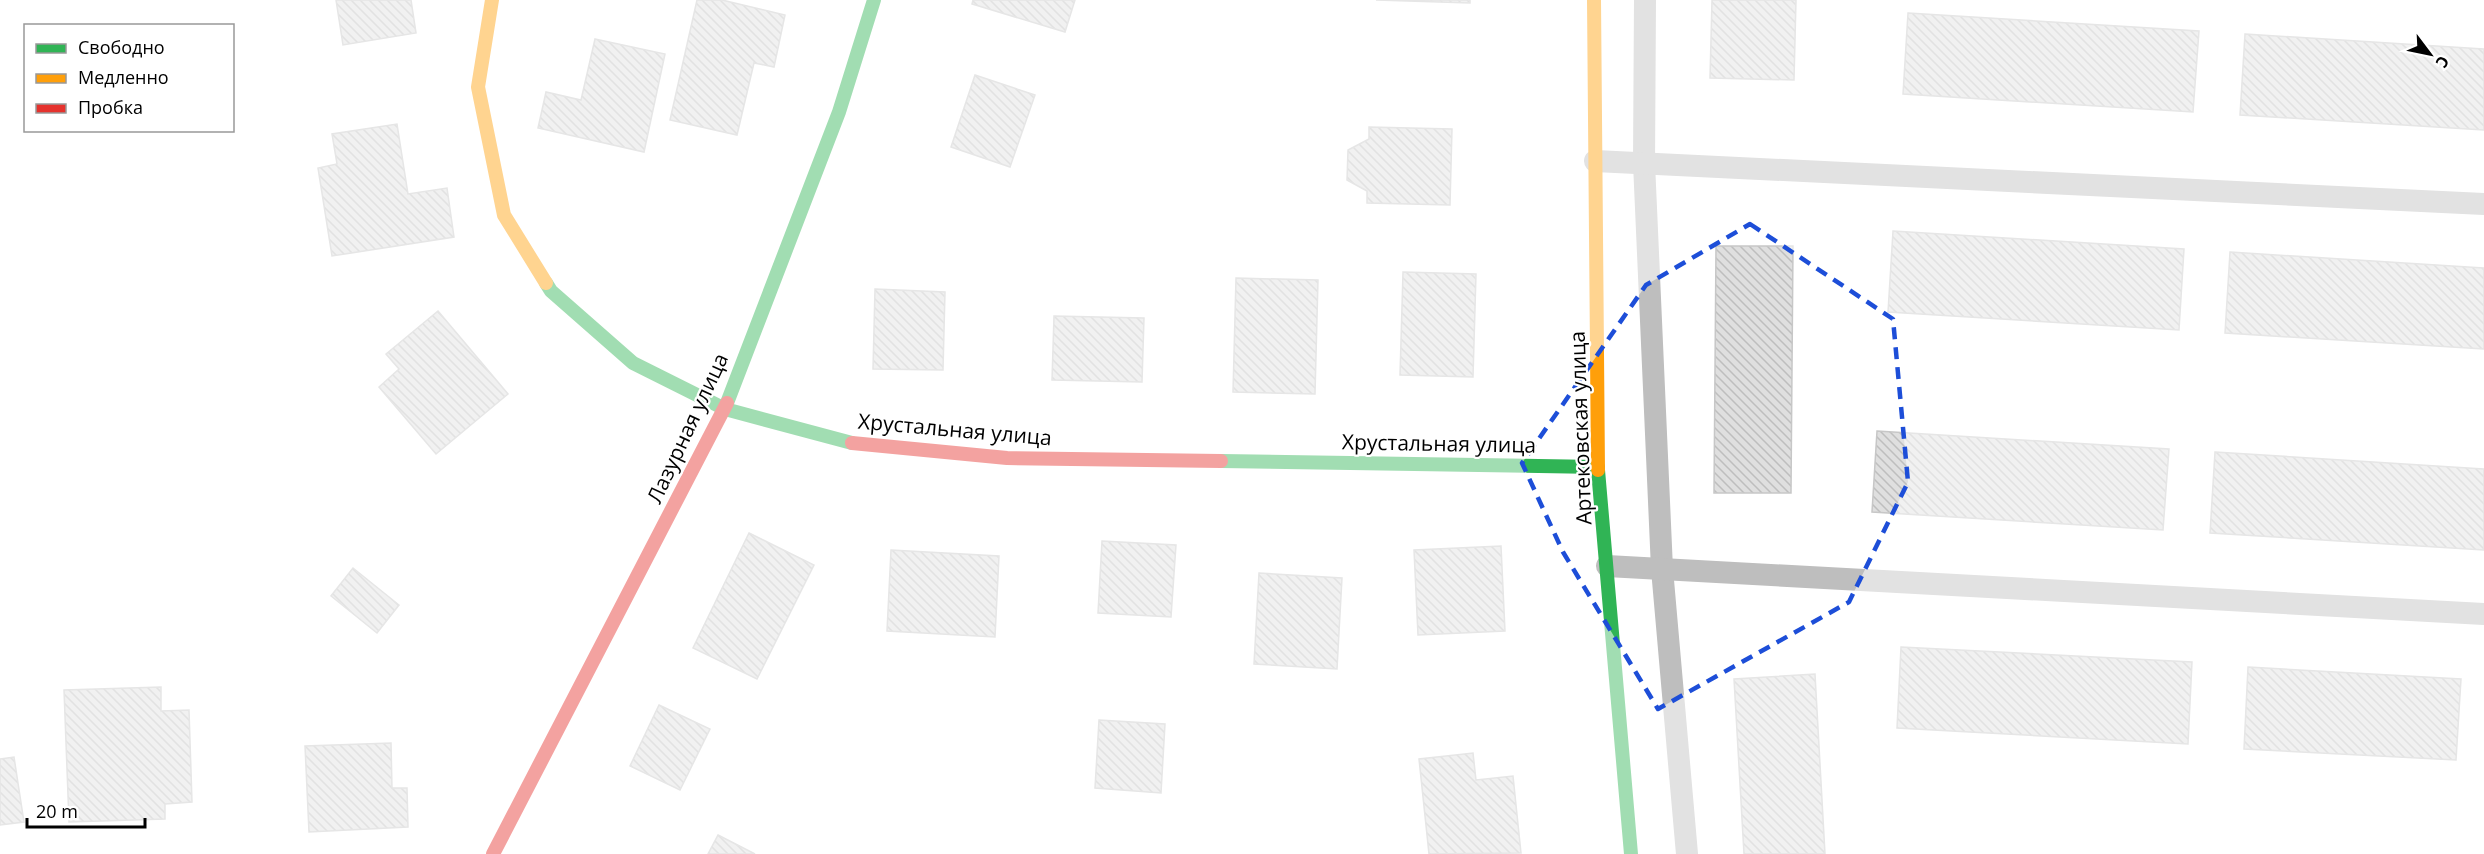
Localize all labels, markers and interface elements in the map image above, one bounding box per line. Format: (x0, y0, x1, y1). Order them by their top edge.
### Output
legend (24, 24, 234, 132)
north arrow (2400, 24, 2460, 84)
text: Свободно (78, 35, 165, 59)
text: С (2431, 52, 2455, 72)
text: Медленно (78, 65, 169, 89)
text: Пробка (78, 95, 143, 119)
street label: Артековская улица (1563, 331, 1597, 525)
street label: Лазурная улица (640, 348, 734, 508)
street label: Хрустальная улица (857, 407, 1053, 451)
street label: Хрустальная улица (1342, 427, 1536, 459)
scale bar (27, 791, 146, 829)
text: 20 m (36, 799, 78, 823)

